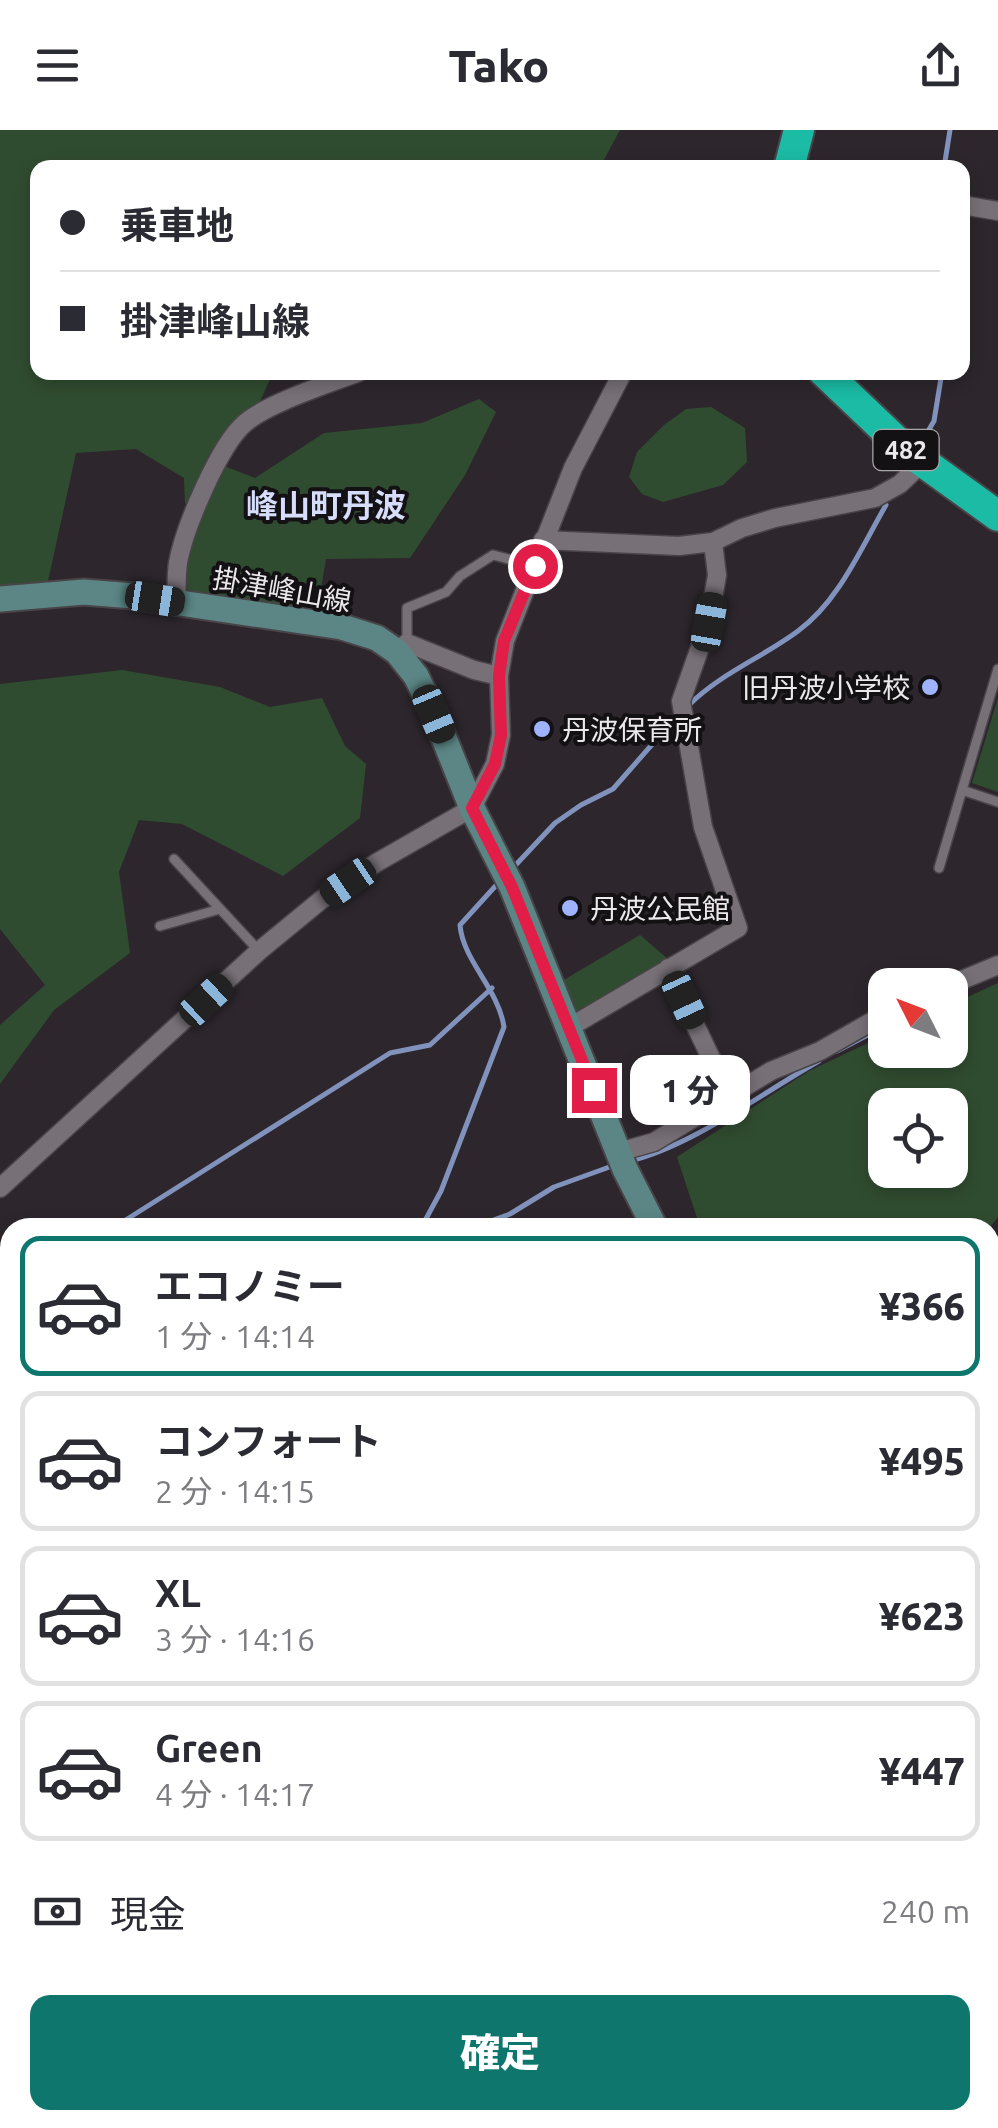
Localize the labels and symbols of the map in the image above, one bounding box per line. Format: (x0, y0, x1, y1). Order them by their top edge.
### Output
road number: 482 (874, 430, 938, 470)
district label: 峰山町丹波 (246, 487, 406, 523)
route start (513, 544, 558, 589)
street label: 掛津峰山線 (210, 562, 354, 616)
car (123, 579, 187, 619)
car (689, 590, 729, 654)
place label: 旧丹波小学校 (742, 672, 910, 703)
marker: 旧丹波小学校 (919, 676, 941, 698)
car (408, 681, 460, 747)
place label: 丹波保育所 (562, 714, 702, 745)
marker: 丹波保育所 (531, 718, 553, 740)
car (315, 853, 381, 911)
place label: 丹波公民館 (590, 893, 730, 924)
marker: 丹波公民館 (559, 897, 581, 919)
car (658, 966, 710, 1034)
north arrow (868, 968, 968, 1068)
car (174, 969, 238, 1031)
callout: 1 分 (629, 1055, 749, 1125)
route end (572, 1068, 617, 1113)

